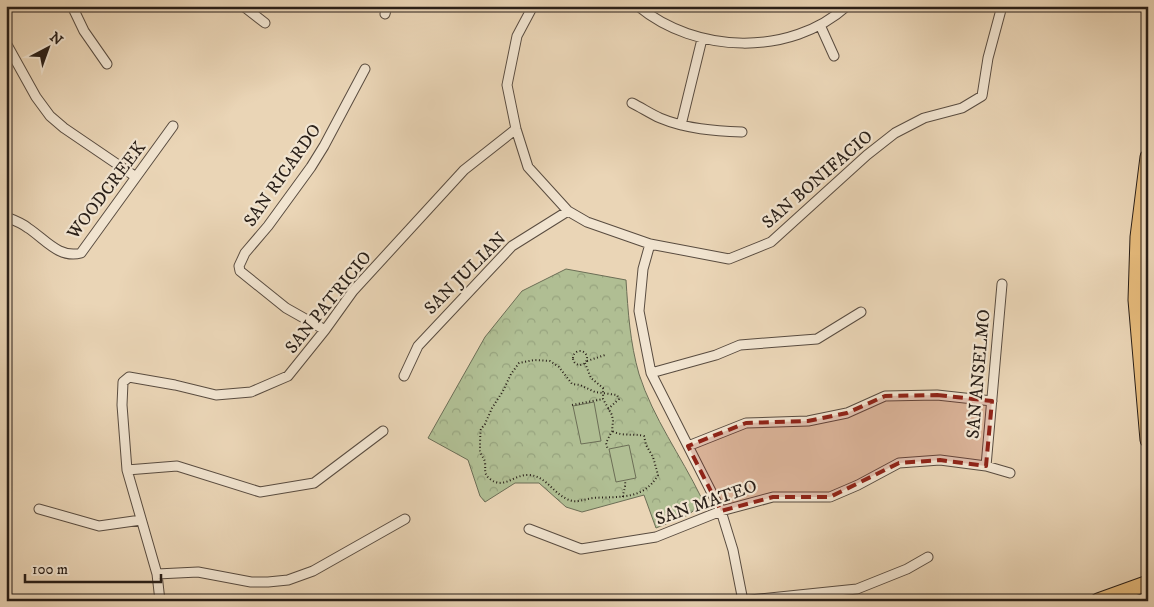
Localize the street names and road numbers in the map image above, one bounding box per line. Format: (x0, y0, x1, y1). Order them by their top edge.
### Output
street label: SAN RICARDO (239, 120, 326, 231)
street label: SAN BONIFACIO (758, 126, 878, 234)
street label: WOODCREEK (62, 137, 151, 245)
street label: SAN JULIAN (420, 228, 512, 319)
street label: SAN PATRICIO (281, 247, 377, 358)
street label: SAN ANSELMO (962, 308, 996, 440)
street label: SAN MATEO (653, 475, 760, 531)

